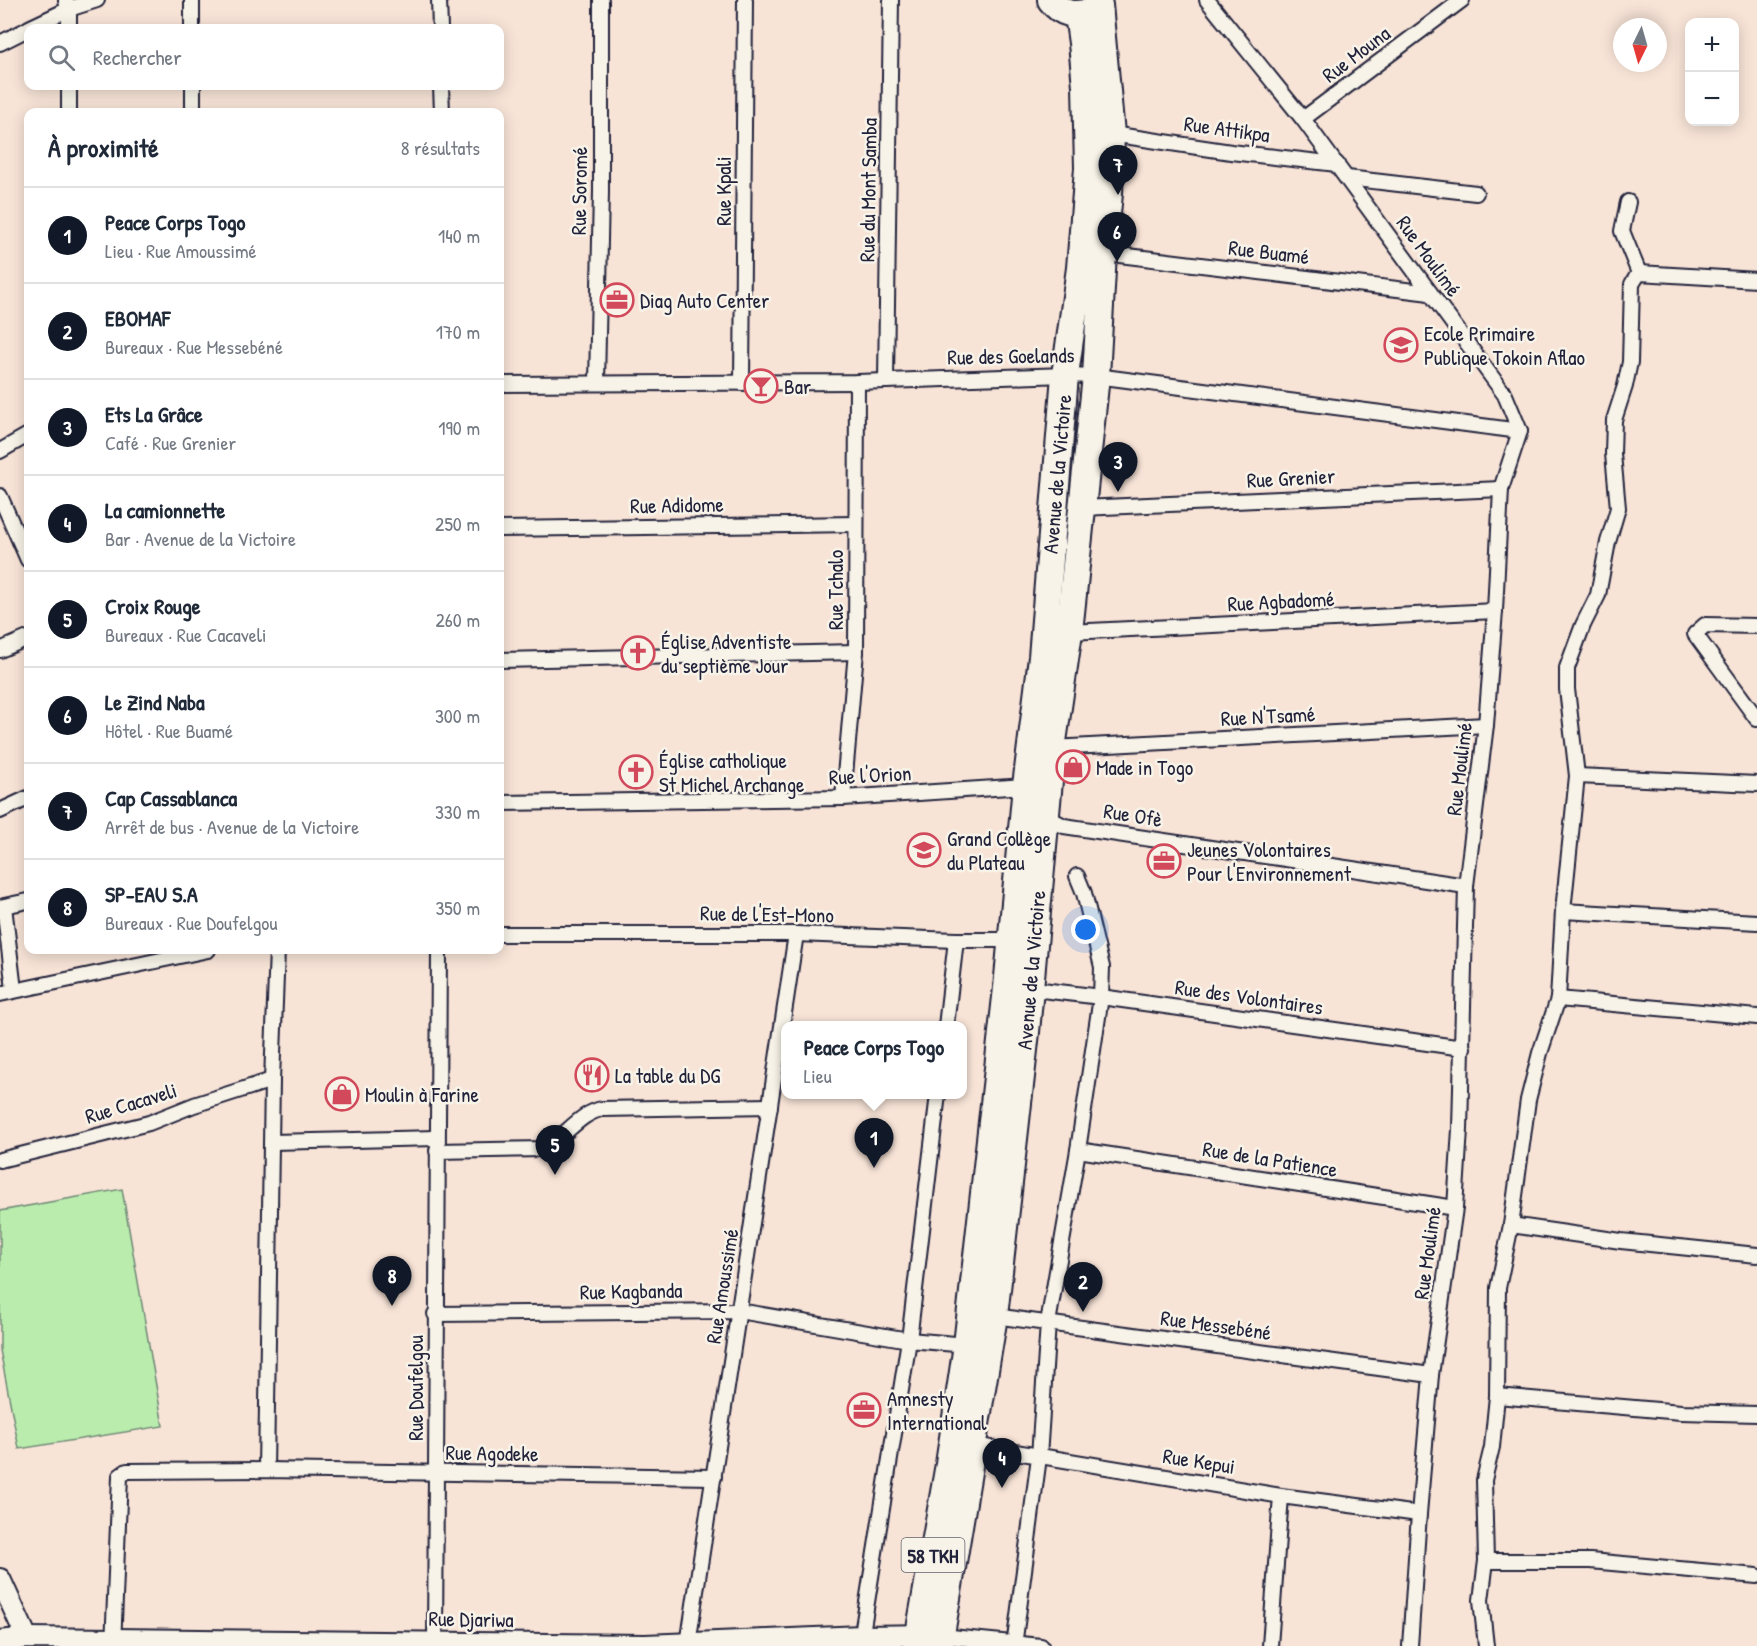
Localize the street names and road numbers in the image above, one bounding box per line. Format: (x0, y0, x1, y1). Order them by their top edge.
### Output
street label: Rue Mouna (1316, 19, 1396, 89)
street label: Rue Attikpa (1182, 109, 1272, 149)
street label: Rue du Mont Samba (852, 118, 884, 262)
street label: Rue Soromé (564, 147, 594, 235)
street label: Rue Kpali (709, 156, 738, 226)
street label: Rue Moulimé (1390, 210, 1468, 302)
street label: Rue Buamé (1227, 233, 1311, 271)
street label: Rue des Goelands (947, 340, 1075, 372)
street label: Avenue de la Victoire (1036, 393, 1078, 555)
street label: Rue Grenier (1246, 461, 1336, 495)
street label: Rue Adidome (630, 490, 724, 520)
street label: Rue Tchalo (821, 550, 850, 630)
street label: Rue Agbadomé (1227, 584, 1335, 618)
street label: Rue N'Tsamé (1220, 699, 1316, 733)
street label: Rue Moulimé (1439, 721, 1479, 817)
street label: Rue l'Orion (828, 758, 912, 792)
street label: Rue Ofè (1102, 796, 1164, 834)
street label: Avenue de la Victoire (1010, 889, 1052, 1051)
street label: Rue de l'Est-Mono (700, 898, 834, 930)
street label: Rue des Volontaires (1173, 972, 1325, 1022)
street label: Rue Cacaveli (82, 1075, 180, 1131)
street label: Rue de la Patience (1201, 1134, 1339, 1184)
street label: Rue Moulimé (1406, 1205, 1448, 1301)
street label: Rue Amoussimé (699, 1226, 745, 1346)
street label: Rue Kagbanda (580, 1276, 682, 1306)
street label: Rue Messebéné (1159, 1303, 1273, 1347)
street label: Rue Doufelgou (401, 1335, 430, 1441)
street label: Rue Agodeke (445, 1438, 539, 1468)
street label: Rue Kepui (1161, 1441, 1237, 1481)
road number: 58 TKH (902, 1538, 964, 1572)
street label: Rue Djariwa (428, 1604, 514, 1634)

